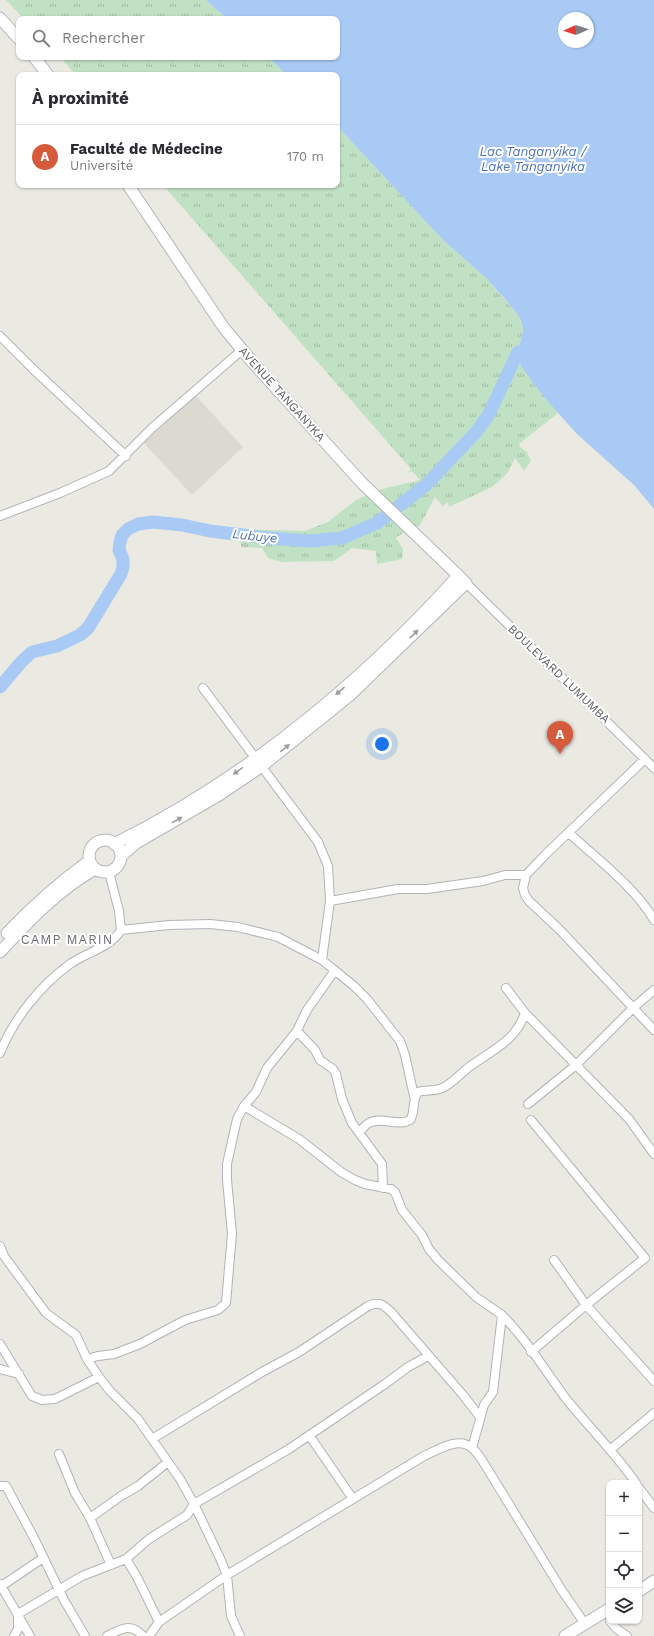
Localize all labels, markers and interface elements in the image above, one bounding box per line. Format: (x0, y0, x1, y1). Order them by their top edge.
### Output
north arrow (558, 12, 594, 48)
search box (16, 16, 340, 60)
icon: search (30, 27, 52, 49)
text: Rechercher (62, 29, 145, 47)
text: À proximité (32, 88, 129, 108)
text: Faculté de Médecine (70, 140, 223, 158)
water label: Lac Tanganyika / Lake Tanganyika (480, 144, 588, 174)
text: A (41, 149, 49, 164)
text: 170 m (287, 149, 324, 164)
text: Université (70, 158, 133, 173)
street label: AVENUE TANGANYKA (236, 344, 328, 444)
water label: Lubuye (232, 526, 278, 546)
street label: BOULEVARD LUMUMBA (505, 622, 613, 726)
one-way arrow (409, 630, 419, 639)
one-way arrow (335, 687, 346, 696)
pin: A (547, 721, 573, 754)
your location (372, 734, 392, 754)
one-way arrow (279, 744, 290, 753)
one-way arrow (232, 767, 243, 775)
one-way arrow (171, 816, 182, 823)
district label: CAMP MARIN (21, 932, 113, 947)
map controls (606, 1480, 642, 1624)
button: + (606, 1480, 642, 1516)
button: − (606, 1516, 642, 1552)
button: locate (606, 1552, 642, 1588)
button: layers (606, 1588, 642, 1624)

